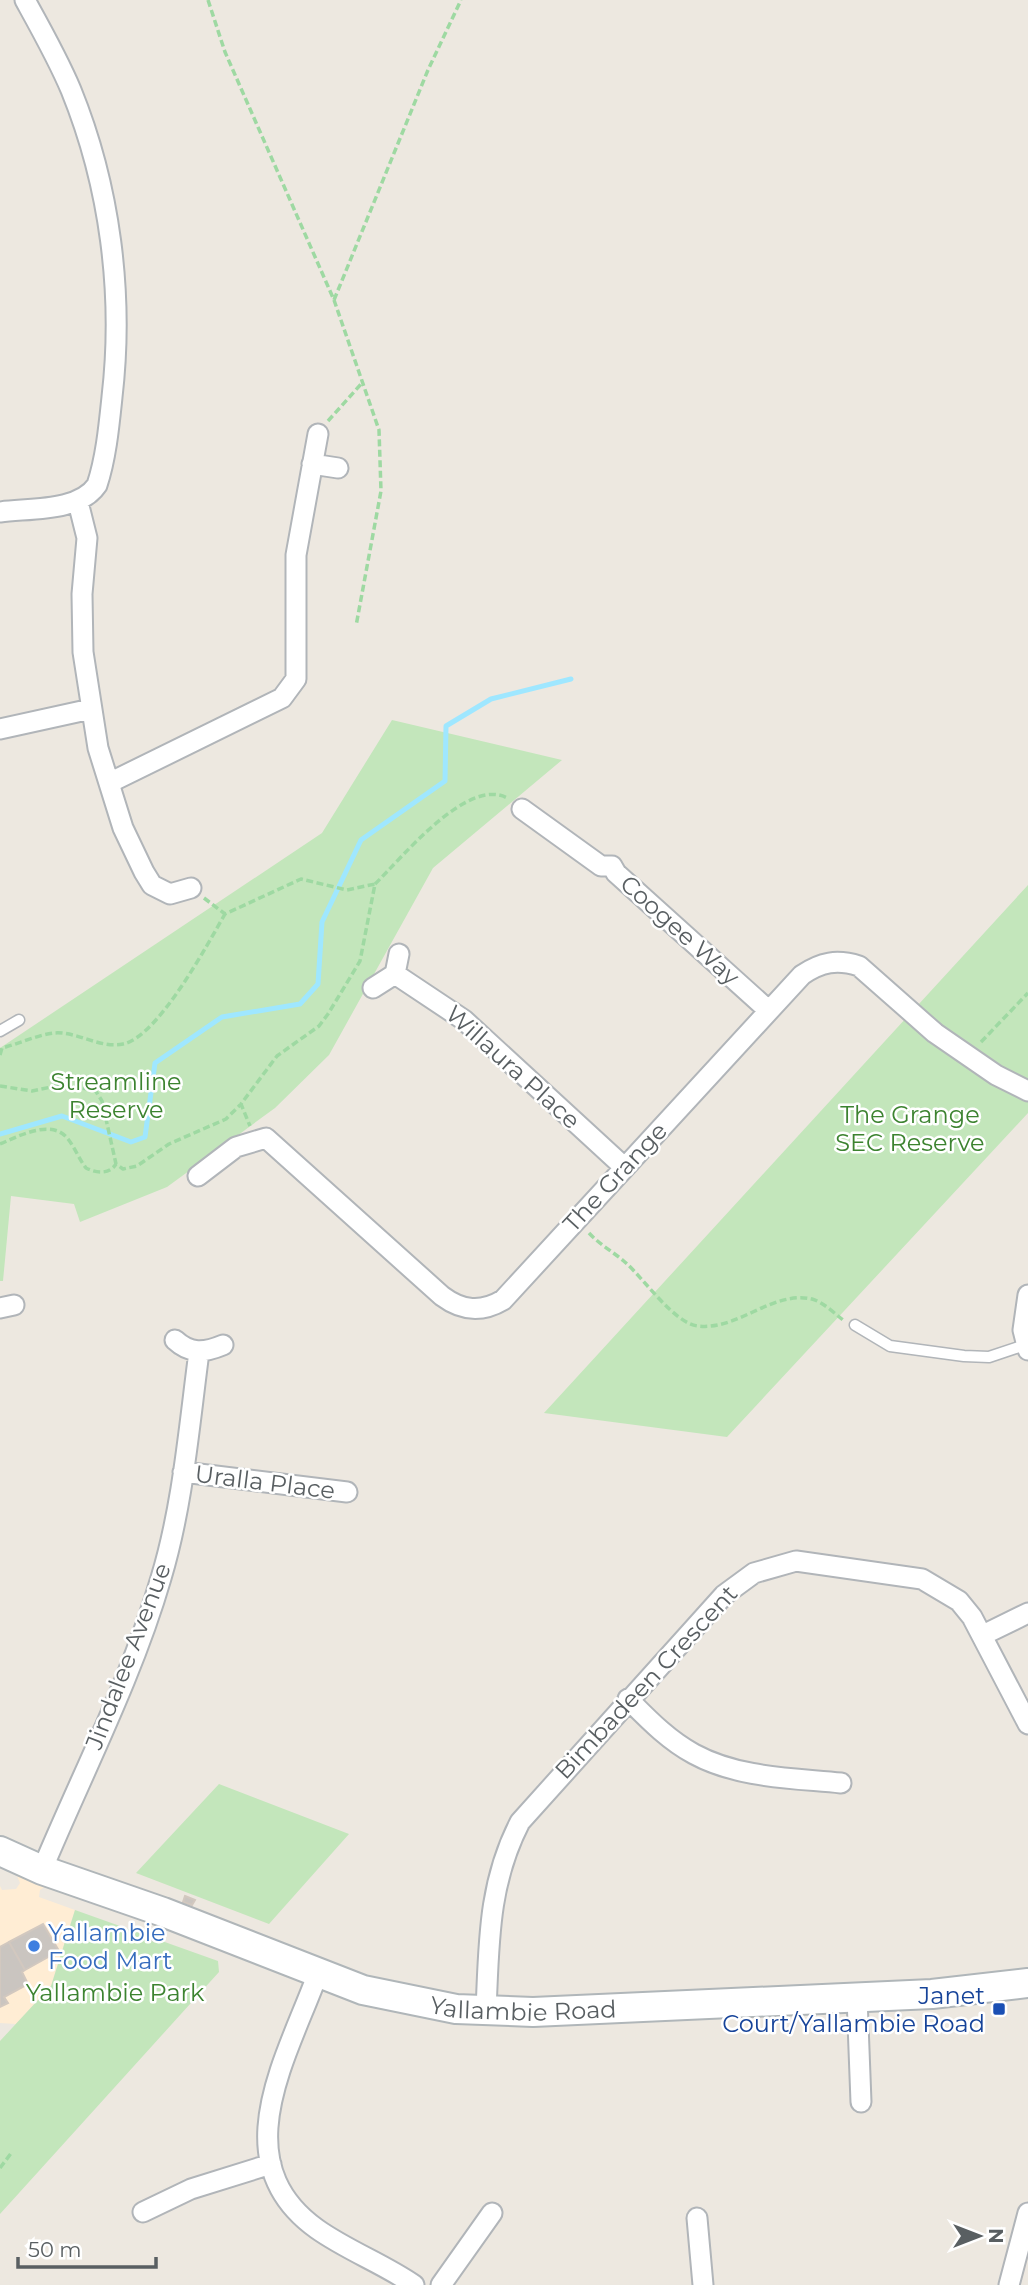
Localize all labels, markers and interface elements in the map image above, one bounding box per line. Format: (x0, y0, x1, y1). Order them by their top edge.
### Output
street label: Coogee Way (614, 869, 746, 991)
street label: Willaura Place (440, 999, 586, 1135)
park label: Streamline Reserve (50, 1067, 182, 1124)
park label: The Grange SEC Reserve (835, 1100, 985, 1157)
street label: The Grange (557, 1116, 673, 1238)
street label: Uralla Place (193, 1459, 337, 1505)
street label: Jindalee Avenue (79, 1559, 177, 1754)
street label: Bimbadeen Crescent (549, 1579, 744, 1785)
place label: Yallambie Food Mart (48, 1918, 172, 1975)
marker: Yallambie Food Mart (26, 1938, 42, 1954)
park label: Yallambie Park (26, 1978, 205, 2007)
place label: Janet Court/Yallambie Road (722, 1981, 985, 2038)
street label: Yallambie Road (427, 1990, 617, 2026)
marker: Janet Court/Yallambie Road (991, 2001, 1007, 2017)
north arrow (944, 2201, 1014, 2271)
scale bar (18, 2226, 156, 2270)
text: N (984, 2228, 1007, 2244)
text: 50 m (28, 2237, 82, 2262)

